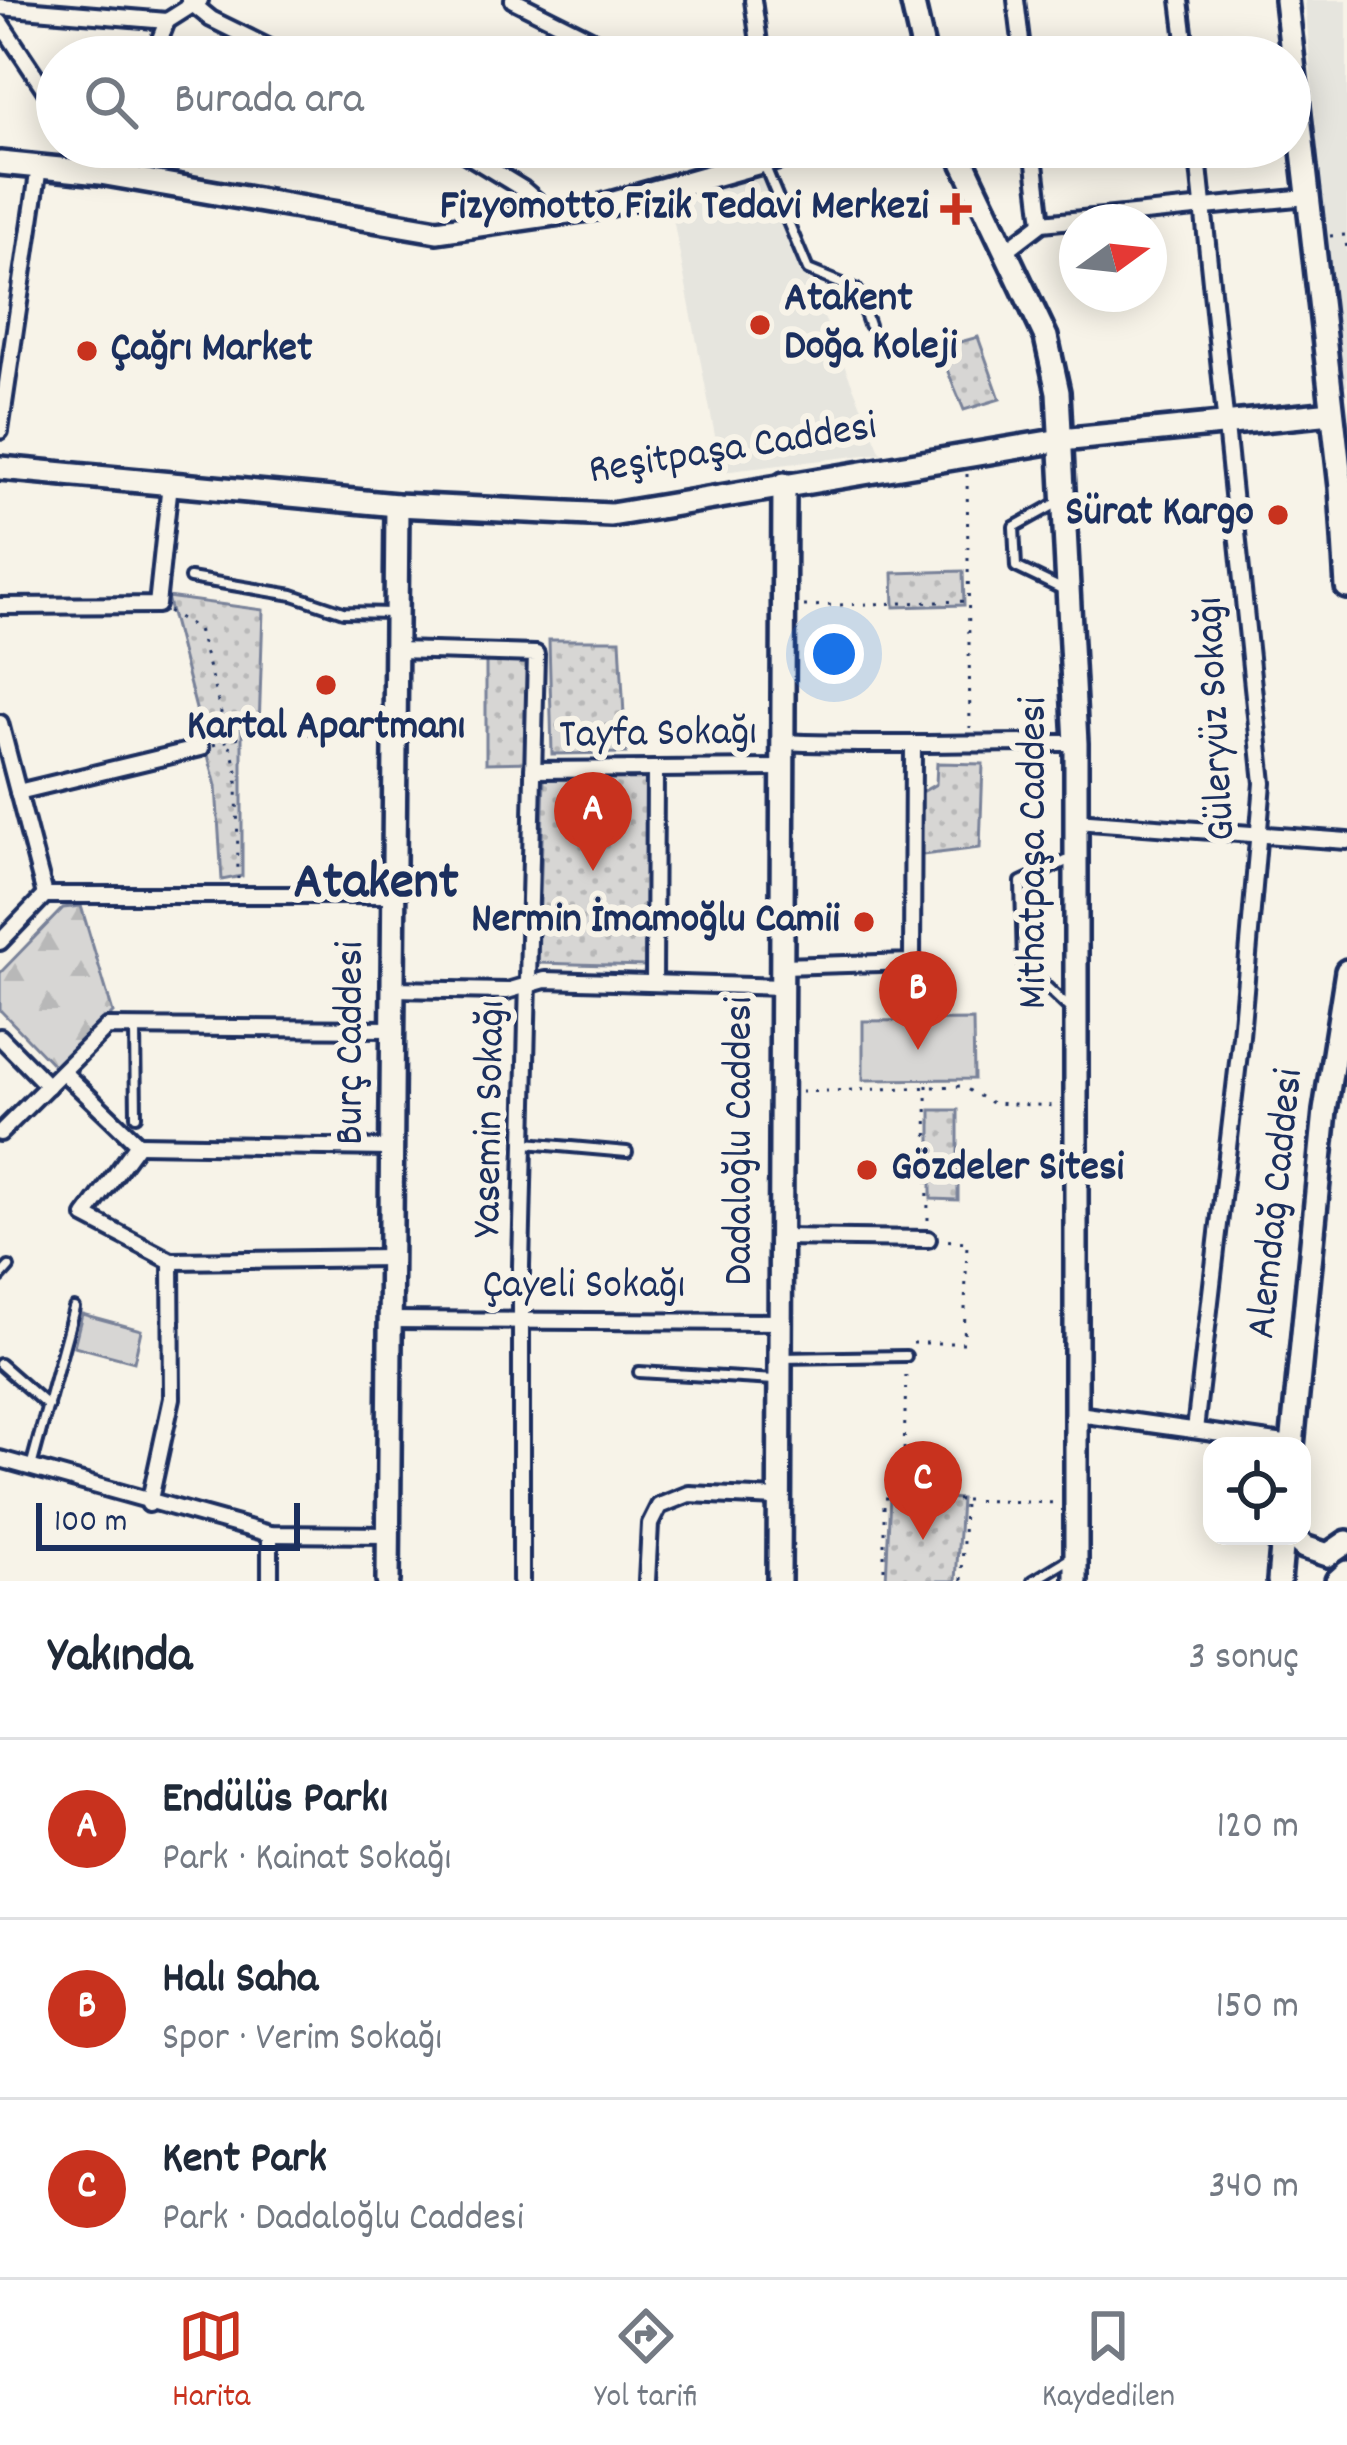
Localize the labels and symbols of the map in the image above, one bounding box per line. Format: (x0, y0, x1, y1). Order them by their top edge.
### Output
place label: Fizyomotto Fizik Tedavi Merkezi (440, 179, 929, 239)
marker: Fizyomotto Fizik Tedavi Merkezi (940, 193, 972, 225)
north arrow (1059, 204, 1167, 312)
place label: Atakent Doğa Koleji (784, 271, 958, 379)
marker: Atakent Doğa Koleji (747, 312, 773, 338)
place label: Çağrı Market (111, 321, 313, 381)
marker: Çağrı Market (74, 338, 100, 364)
street label: Reşitpaşa Caddesi (585, 399, 881, 503)
place label: Sürat Kargo (1065, 485, 1254, 545)
marker: Sürat Kargo (1265, 502, 1291, 528)
street label: Güleryüz Sokağı (1182, 595, 1254, 843)
your location (804, 624, 864, 684)
marker: Kartal Apartmanı (313, 672, 339, 698)
street label: Mithatpaşa Caddesi (1006, 697, 1066, 1009)
place label: Kartal Apartmanı (187, 699, 465, 759)
street label: Tayfa Sokağı (559, 704, 757, 768)
pin: A (554, 772, 632, 871)
district label: Atakent (293, 847, 459, 924)
place label: Nermin İmamoğlu Camii (471, 892, 840, 952)
marker: Nermin İmamoğlu Camii (851, 909, 877, 935)
street label: Burç Caddesi (323, 941, 383, 1145)
pin: B (879, 951, 957, 1050)
street label: Dadaloğlu Caddesi (712, 996, 772, 1286)
street label: Yasemin Sokağı (460, 1000, 524, 1238)
street label: Alemdağ Caddesi (1234, 1066, 1322, 1342)
place label: Gözdeler Sitesi (891, 1140, 1125, 1200)
marker: Gözdeler Sitesi (854, 1157, 880, 1183)
street label: Çayeli Sokağı (483, 1258, 685, 1318)
pin: C (884, 1441, 962, 1540)
scale bar (36, 1497, 300, 1550)

